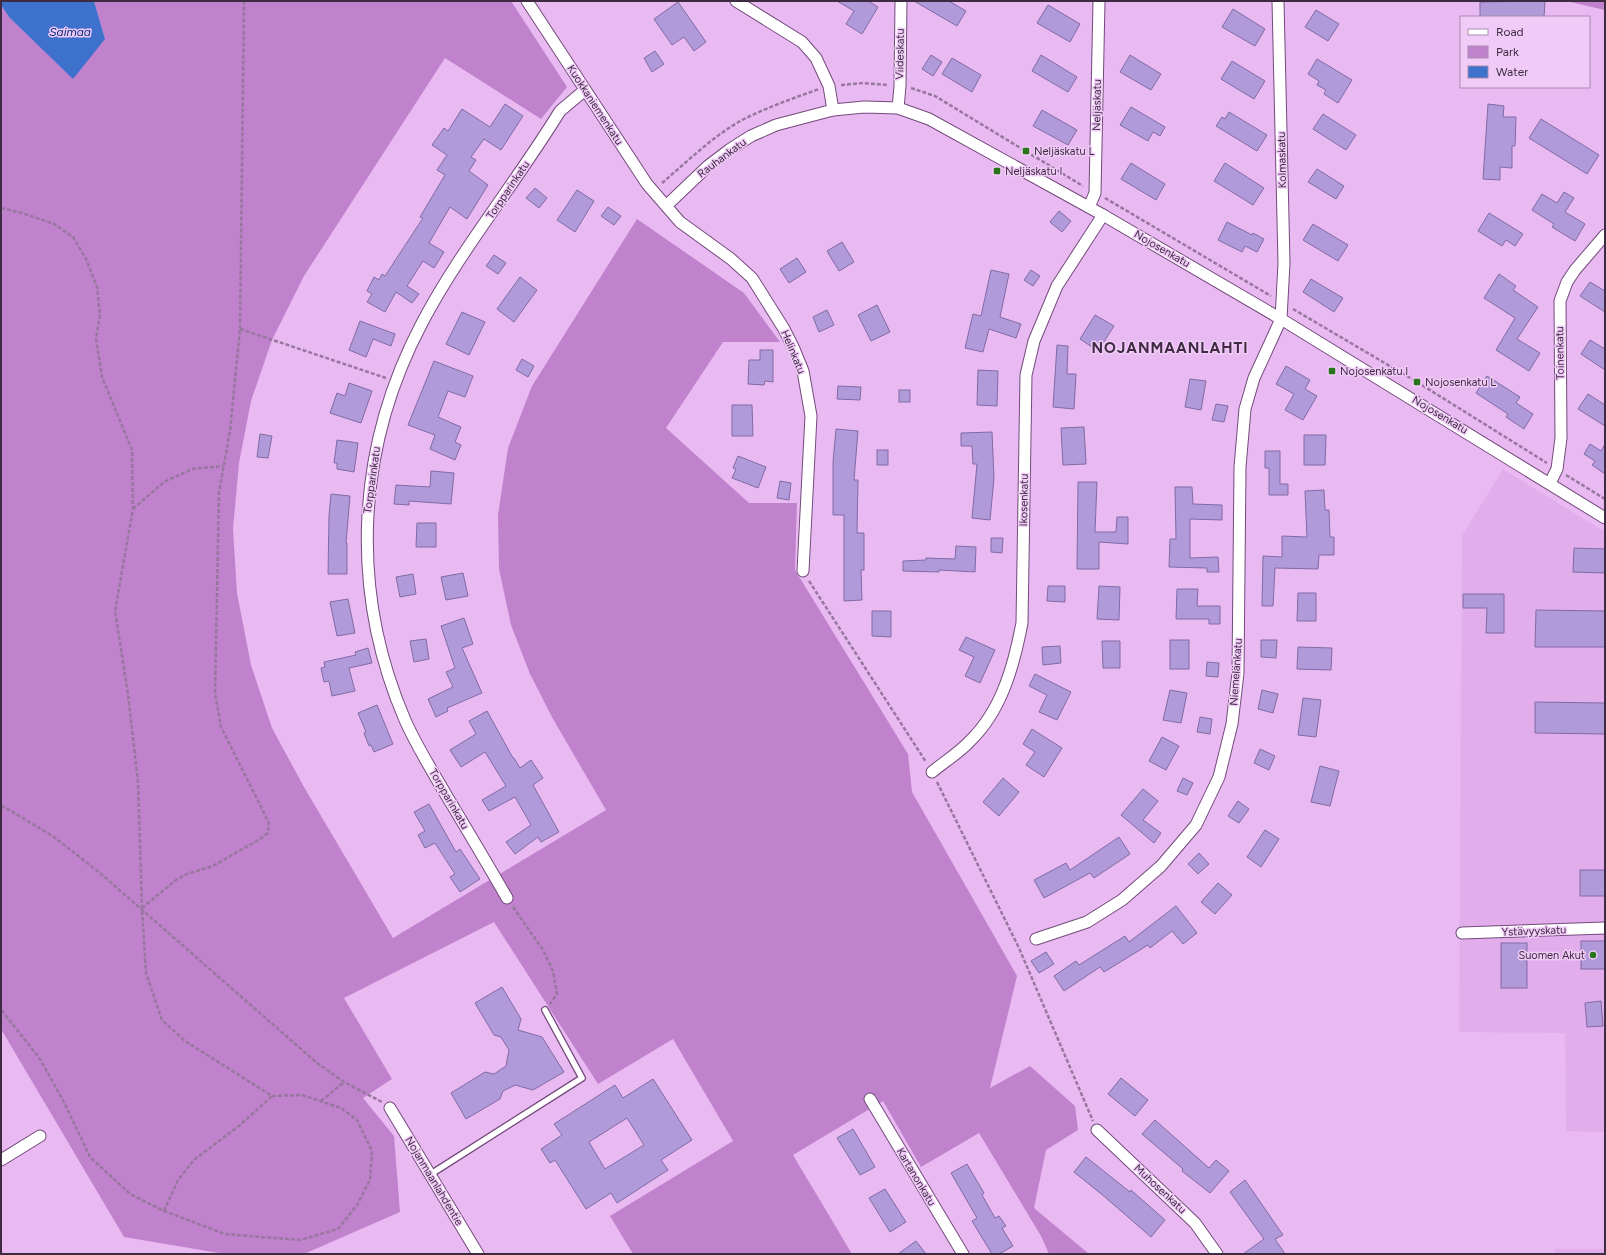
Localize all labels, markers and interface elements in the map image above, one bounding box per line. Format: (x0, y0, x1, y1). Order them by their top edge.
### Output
legend (1460, 16, 1590, 88)
water label: Saimaa (49, 25, 91, 39)
text: Road (1496, 25, 1524, 39)
street label: Viideskatu (893, 28, 907, 80)
text: Park (1496, 45, 1519, 59)
street label: Kuokkaniemenkatu (564, 63, 626, 147)
text: Water (1496, 65, 1528, 79)
street label: Neljäskatu (1090, 79, 1104, 131)
street label: Kolmaskatu (1275, 132, 1289, 188)
street label: Rauhankatu (695, 135, 749, 181)
place label: Neljäskatu L (1034, 145, 1094, 158)
marker: Neljäskatu L (1021, 146, 1031, 156)
street label: Torpparinkatu (484, 158, 532, 222)
place label: Neljäskatu I (1005, 165, 1062, 178)
marker: Neljäskatu I (992, 166, 1002, 176)
street label: Nojosenkatu (1132, 228, 1192, 270)
street label: Toinenkatu (1553, 326, 1567, 380)
street label: Helinkatu (778, 328, 808, 376)
district label: NOJANMAANLAHTI (1092, 339, 1248, 357)
place label: Nojosenkatu I (1340, 365, 1408, 378)
marker: Nojosenkatu I (1327, 366, 1337, 376)
place label: Nojosenkatu L (1425, 376, 1496, 389)
marker: Nojosenkatu L (1412, 377, 1422, 387)
street label: Nojosenkatu (1410, 393, 1470, 437)
street label: Torpparinkatu (361, 446, 383, 514)
street label: Ikosenkatu (1017, 473, 1031, 527)
street label: Niemelänkatu (1227, 638, 1245, 706)
street label: Torpparinkatu (426, 766, 472, 832)
street label: Ystävyyskatu (1501, 923, 1567, 939)
place label: Suomen Akut (1518, 949, 1585, 962)
marker: Suomen Akut (1588, 950, 1598, 960)
street label: Nojanmaanlahdentie (402, 1134, 466, 1228)
street label: Kartanonkatu (894, 1146, 938, 1208)
street label: Muhosenkatu (1131, 1162, 1189, 1216)

